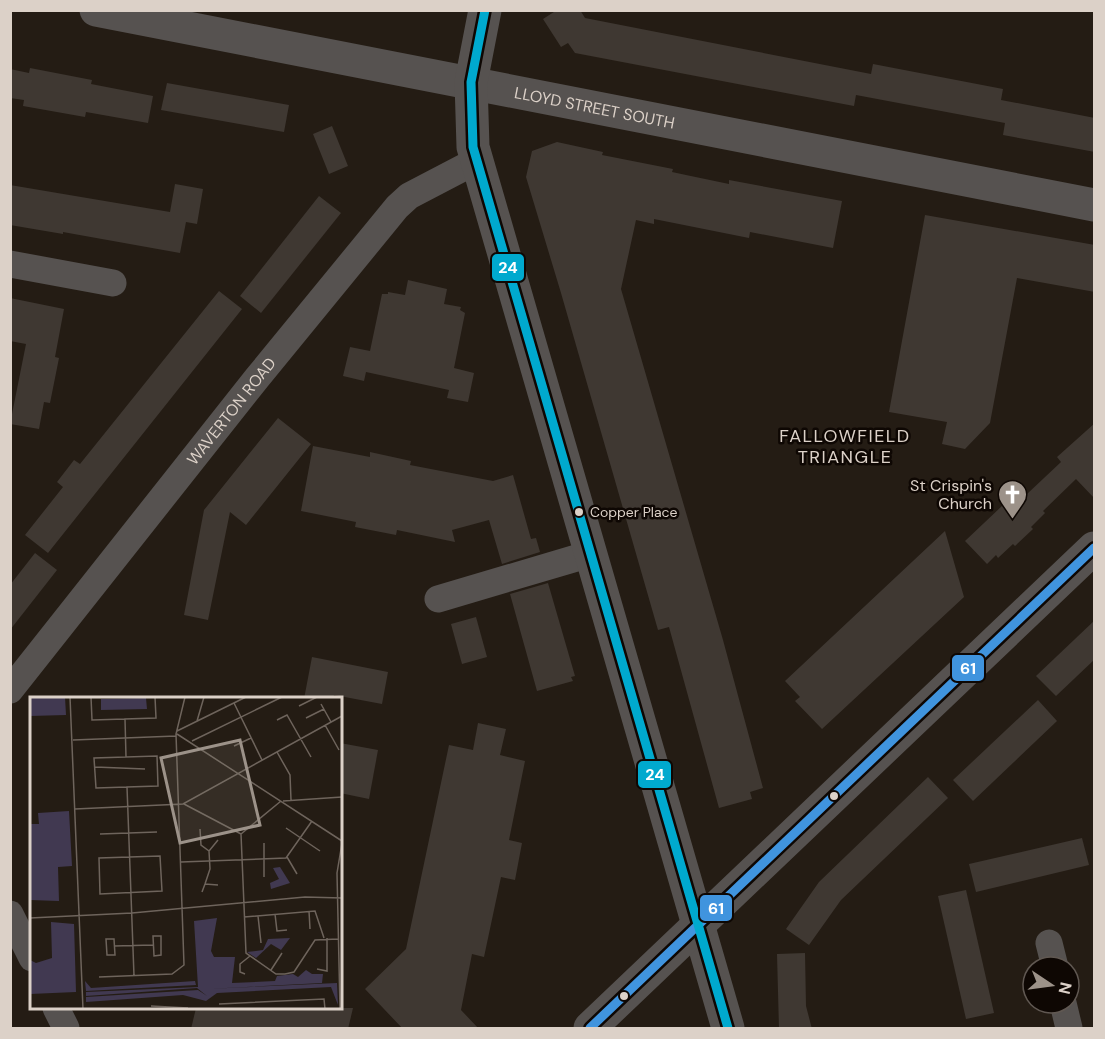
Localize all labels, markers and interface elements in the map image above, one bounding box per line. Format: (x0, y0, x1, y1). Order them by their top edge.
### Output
street label: LLOYD STREET SOUTH (513, 81, 677, 133)
line badge: 24 (491, 253, 525, 282)
text: 24 (498, 257, 518, 278)
street label: WAVERTON ROAD (182, 353, 280, 469)
district label: FALLOWFIELD TRIANGLE (779, 424, 911, 469)
place label: St Crispin's Church (910, 475, 992, 514)
church icon: St Crispin's Church (997, 478, 1029, 520)
place label: Copper Place (590, 503, 678, 521)
marker: Copper Place (573, 506, 585, 518)
line badge: 61 (951, 654, 985, 682)
text: 61 (960, 658, 976, 679)
inset map (30, 697, 342, 1009)
line badge: 24 (637, 760, 672, 789)
text: 24 (645, 764, 665, 785)
unlabelled marker (828, 790, 840, 802)
line badge: 61 (699, 894, 733, 922)
text: 61 (708, 898, 724, 919)
north arrow (1021, 955, 1081, 1015)
text: N (1054, 980, 1077, 996)
unlabelled marker (618, 990, 630, 1002)

